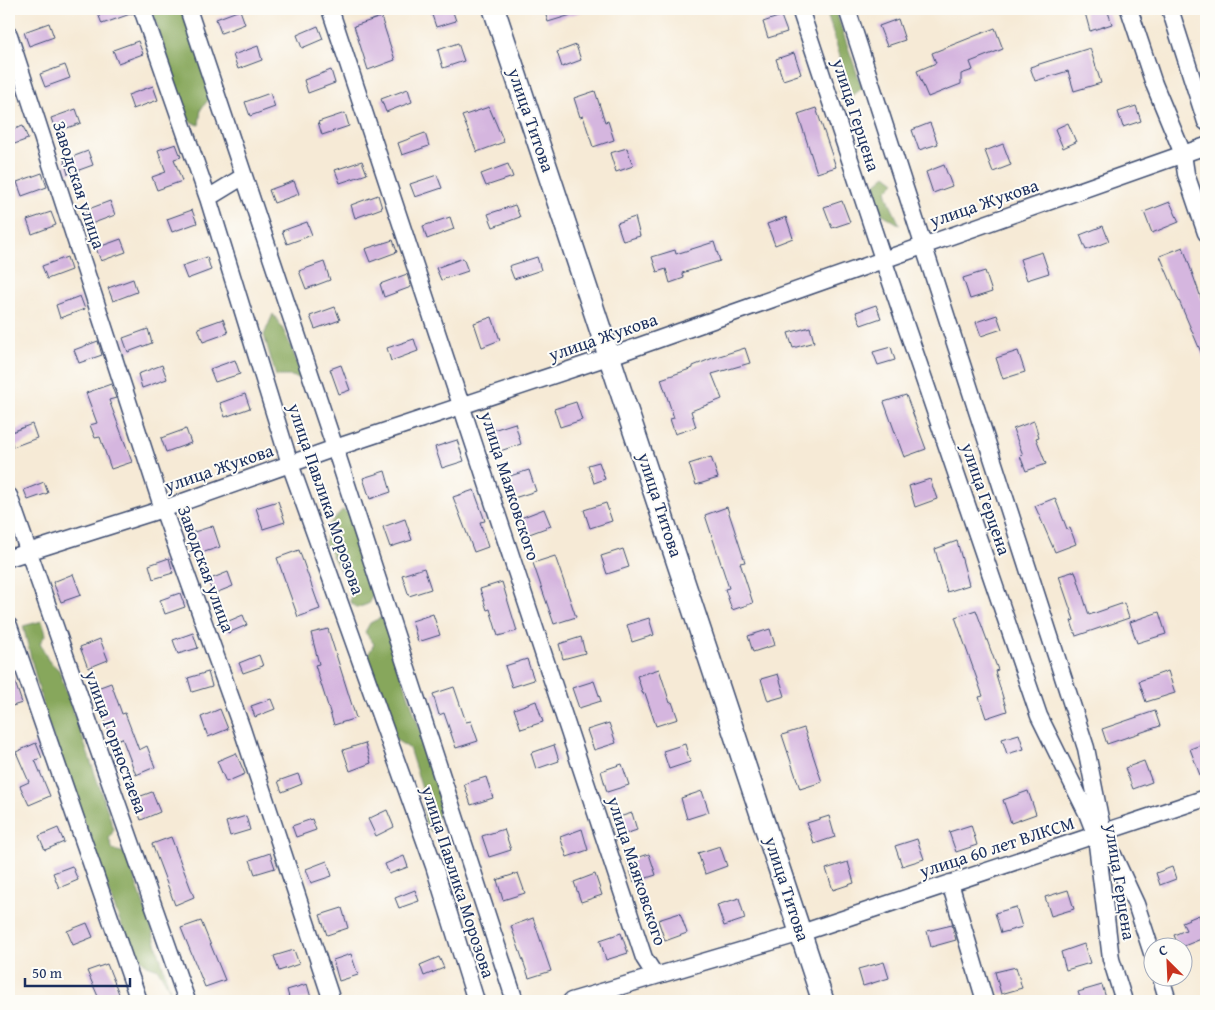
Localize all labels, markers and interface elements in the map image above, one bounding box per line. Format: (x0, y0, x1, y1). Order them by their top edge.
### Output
street label: улица Герцена (825, 54, 888, 175)
street label: улица Титова (501, 63, 562, 176)
street label: Заводская улица (46, 117, 113, 253)
street label: улица Жукова (925, 171, 1042, 234)
street label: улица Жукова (544, 305, 661, 368)
street label: улица Павлика Морозова (281, 399, 372, 598)
street label: улица Маяковского (473, 407, 547, 564)
street label: улица Жукова (160, 436, 277, 499)
street label: улица Герцена (954, 438, 1018, 559)
street label: улица Титова (631, 448, 690, 561)
street label: Заводская улица (171, 502, 242, 636)
street label: улица Горностаева (78, 665, 155, 818)
street label: улица Павлика Морозова (414, 781, 502, 982)
street label: улица Маяковского (600, 792, 674, 949)
street label: улица 60 лет ВЛКСМ (915, 809, 1078, 885)
street label: улица Герцена (1098, 821, 1143, 942)
street label: улица Титова (758, 832, 817, 945)
north arrow (1142, 938, 1192, 988)
text: С (1155, 939, 1170, 961)
scale bar (25, 955, 130, 987)
text: 50 m (32, 962, 63, 983)

